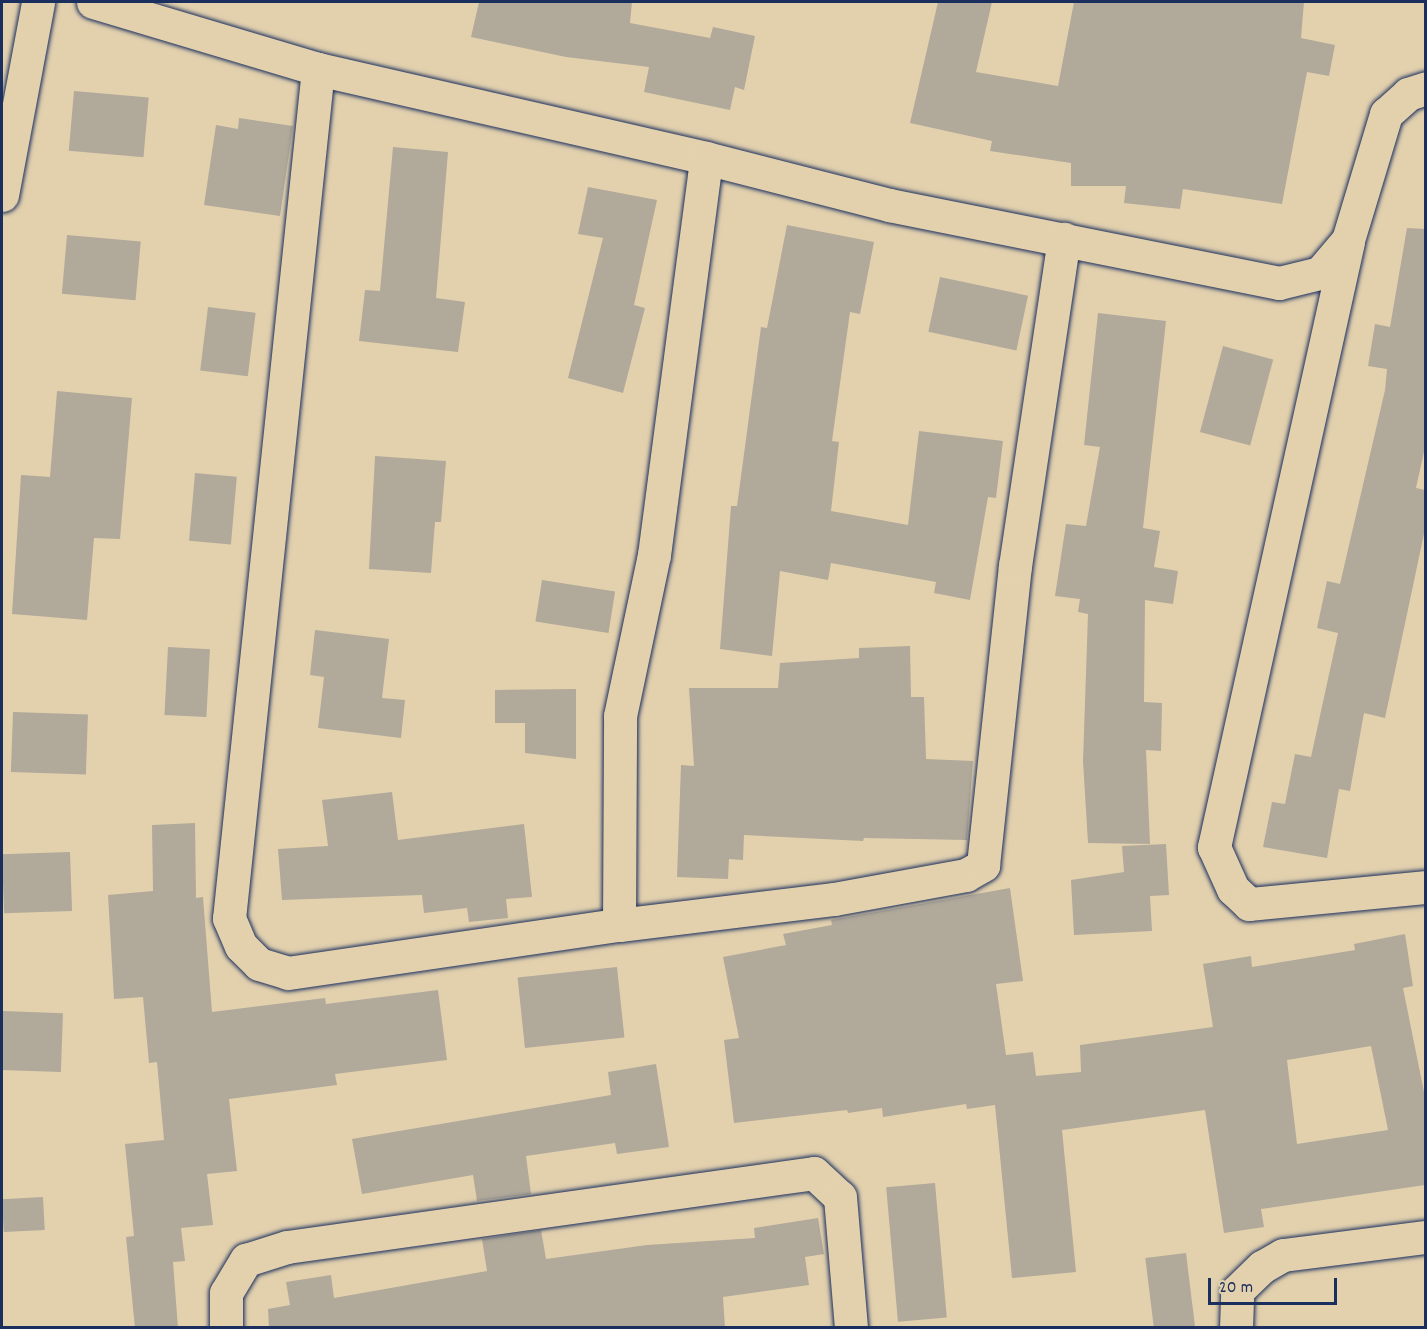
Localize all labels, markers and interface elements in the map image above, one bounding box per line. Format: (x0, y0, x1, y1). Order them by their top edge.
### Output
scale bar (1211, 1266, 1340, 1304)
text: 20 m (1219, 1276, 1253, 1301)

